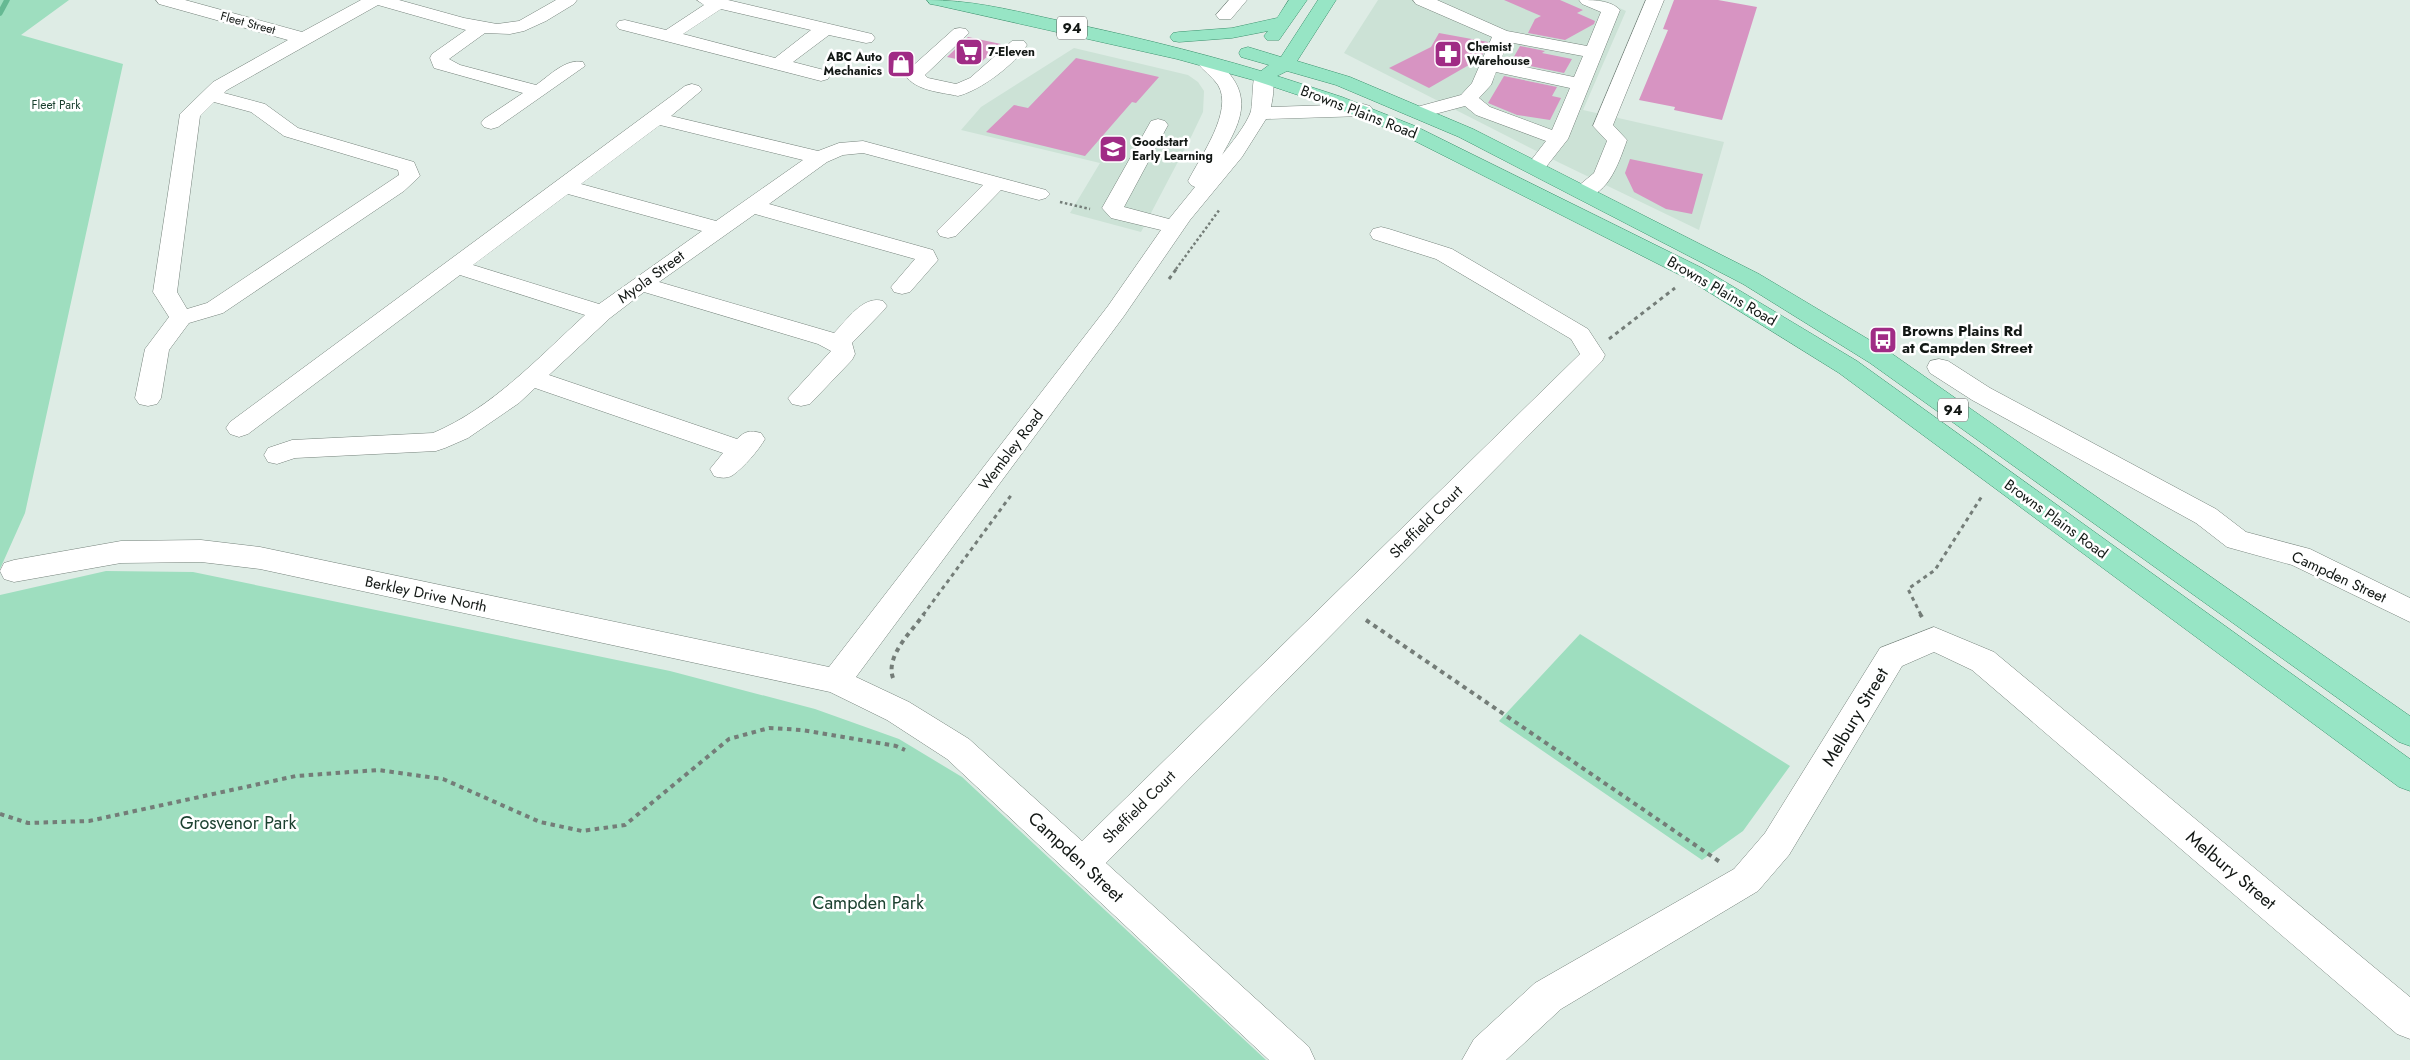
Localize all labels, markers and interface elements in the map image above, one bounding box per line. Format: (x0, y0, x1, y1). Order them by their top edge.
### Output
street label: Fleet Street (219, 7, 278, 39)
road number: 94 (1057, 16, 1087, 40)
supermarket icon: 7-Eleven (954, 37, 984, 67)
place label: Chemist Warehouse (1467, 38, 1530, 70)
pharmacy icon: Chemist Warehouse (1433, 39, 1463, 69)
place label: 7-Eleven (988, 43, 1035, 61)
place label: ABC Auto Mechanics (824, 48, 883, 80)
shop icon: ABC Auto Mechanics (886, 49, 916, 79)
street label: Browns Plains Road (1297, 80, 1421, 144)
park label: Fleet Park (32, 96, 81, 114)
place label: Goodstart Early Learning (1132, 133, 1213, 165)
school or university icon: Goodstart Early Learning (1098, 134, 1128, 164)
street label: Myola Street (613, 245, 689, 309)
street label: Browns Plains Road (1663, 251, 1781, 331)
place label: Browns Plains Rd at Campden Street (1902, 320, 2033, 359)
bus stop icon: Browns Plains Rd at Campden Street (1868, 325, 1898, 355)
road number: 94 (1938, 398, 1968, 422)
street label: Wembley Road (973, 405, 1049, 495)
street label: Browns Plains Road (2000, 474, 2112, 564)
street label: Sheffield Court (1384, 480, 1468, 564)
street label: Campden Street (2288, 545, 2390, 609)
street label: Berkley Drive North (363, 570, 489, 618)
street label: Melbury Street (1815, 662, 1895, 771)
street label: Sheffield Court (1097, 765, 1181, 849)
street label: Campden Street (1022, 806, 1130, 909)
park label: Grosvenor Park (180, 810, 296, 836)
street label: Melbury Street (2180, 824, 2282, 916)
park label: Campden Park (812, 890, 924, 916)

